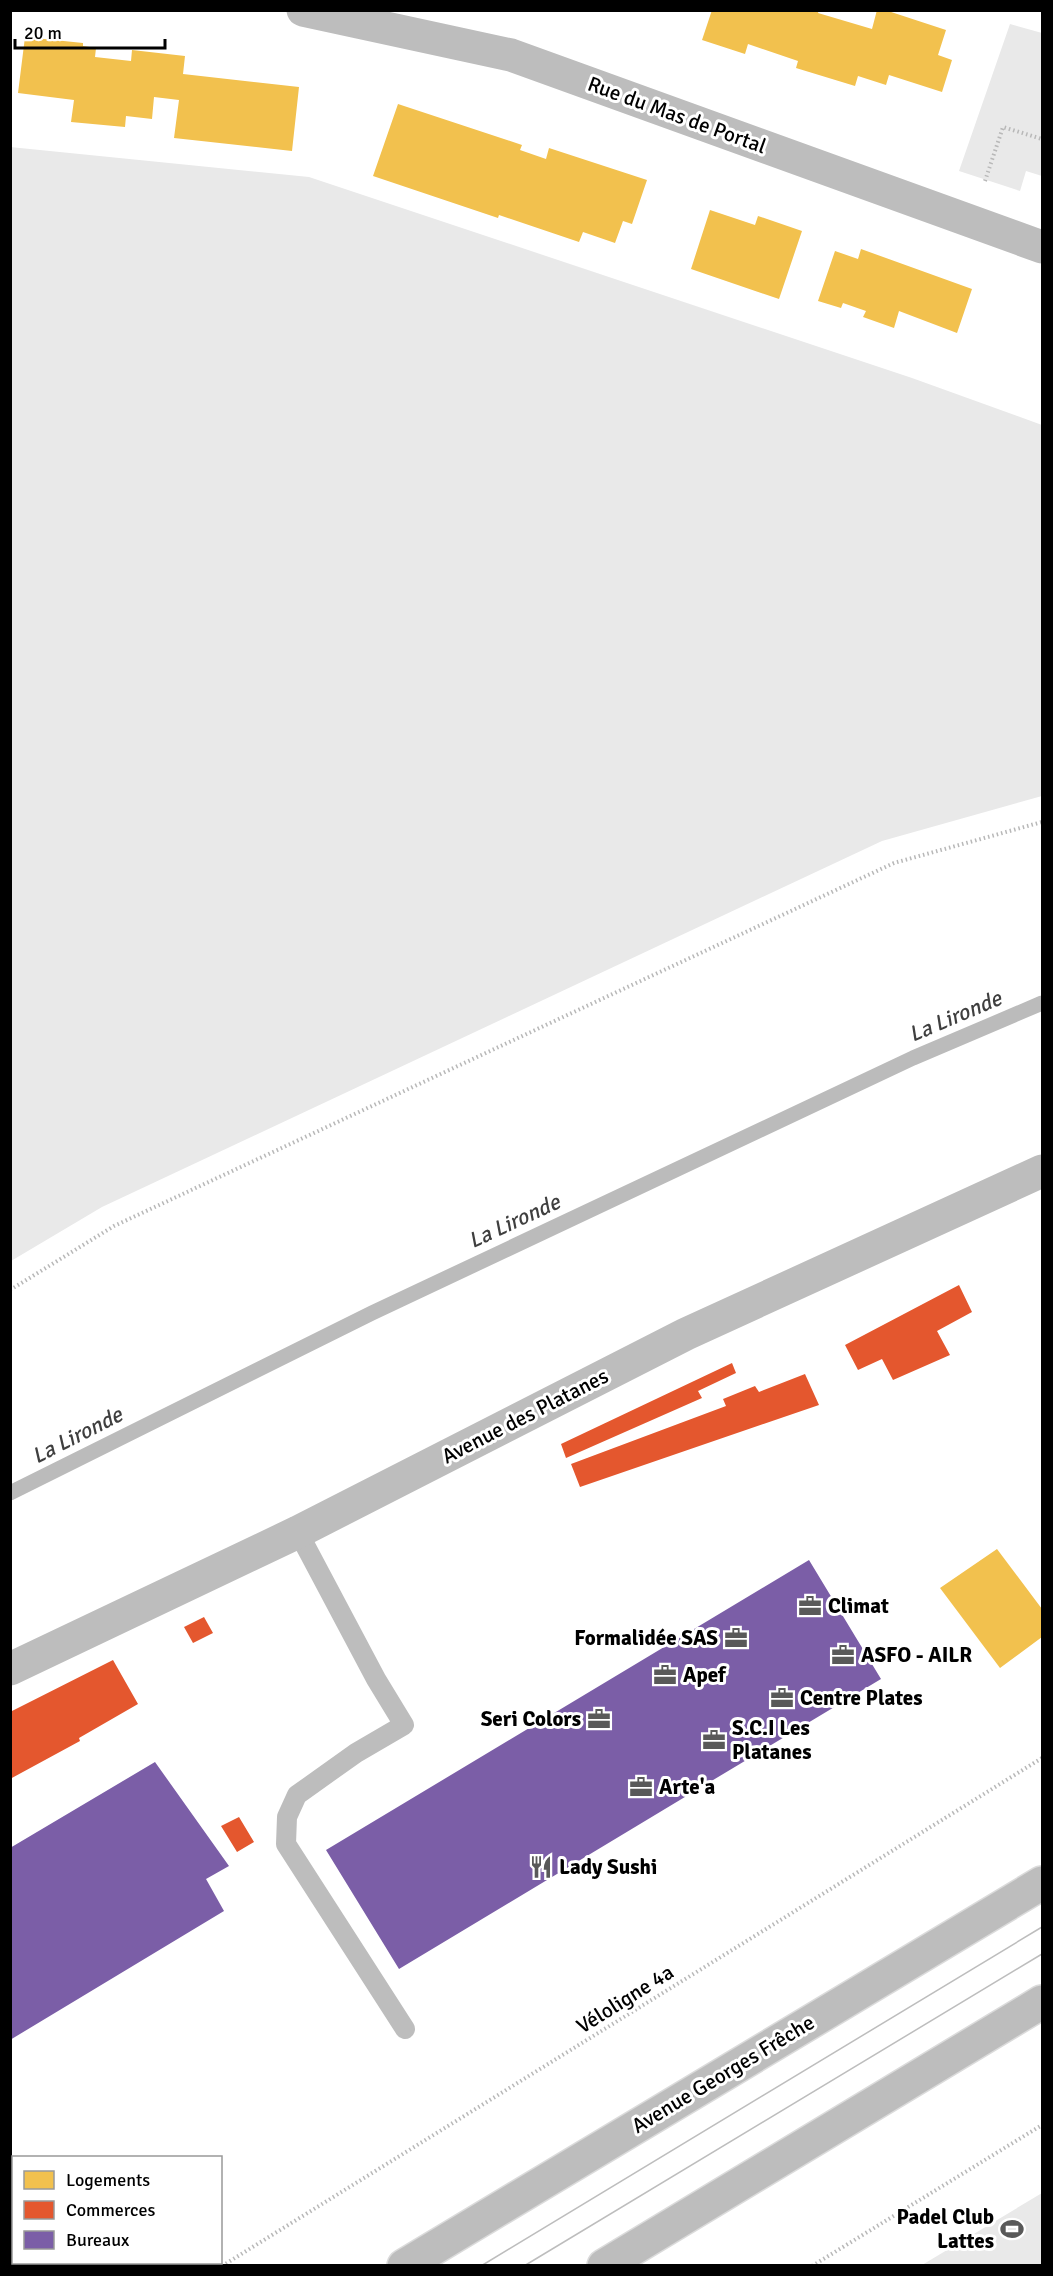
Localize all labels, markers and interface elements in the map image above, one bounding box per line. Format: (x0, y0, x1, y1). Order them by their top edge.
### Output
scale bar (15, 12, 165, 50)
text: 20 m (24, 22, 62, 44)
street label: Rue du Mas de Portal (584, 71, 770, 159)
water label: La Lironde (905, 984, 1006, 1048)
water label: La Lironde (464, 1188, 565, 1254)
street label: Avenue des Platanes (437, 1363, 613, 1469)
water label: La Lironde (27, 1400, 128, 1469)
office icon: Climat (797, 1593, 823, 1619)
place label: Climat (828, 1593, 889, 1619)
place label: Formalidée SAS (574, 1625, 718, 1651)
office icon: Formalidée SAS (723, 1625, 749, 1651)
office icon: ASFO - AILR (830, 1642, 856, 1668)
place label: ASFO - AILR (861, 1642, 972, 1668)
office icon: Apef (652, 1662, 678, 1688)
place label: Apef (683, 1662, 727, 1688)
office icon: Centre Plates (769, 1685, 795, 1711)
place label: Centre Plates (800, 1685, 923, 1711)
place label: Seri Colors (481, 1706, 581, 1732)
office icon: Seri Colors (586, 1706, 612, 1732)
place label: S.C.I Les Platanes (732, 1715, 811, 1765)
office icon: S.C.I Les Platanes (701, 1727, 727, 1753)
office icon: Arte'a (628, 1774, 654, 1800)
place label: Arte'a (659, 1774, 716, 1800)
restaurant icon: Lady Sushi (528, 1854, 554, 1880)
place label: Lady Sushi (559, 1854, 657, 1880)
street label: Véloligne 4a (572, 1959, 678, 2039)
street label: Avenue Georges Frêche (627, 2009, 819, 2139)
legend (12, 2156, 222, 2264)
text: Logements (66, 2169, 150, 2191)
text: Commerces (66, 2199, 155, 2221)
place label: Padel Club Lattes (897, 2204, 994, 2254)
sports icon: Padel Club Lattes (999, 2216, 1025, 2242)
text: Bureaux (66, 2229, 130, 2251)

